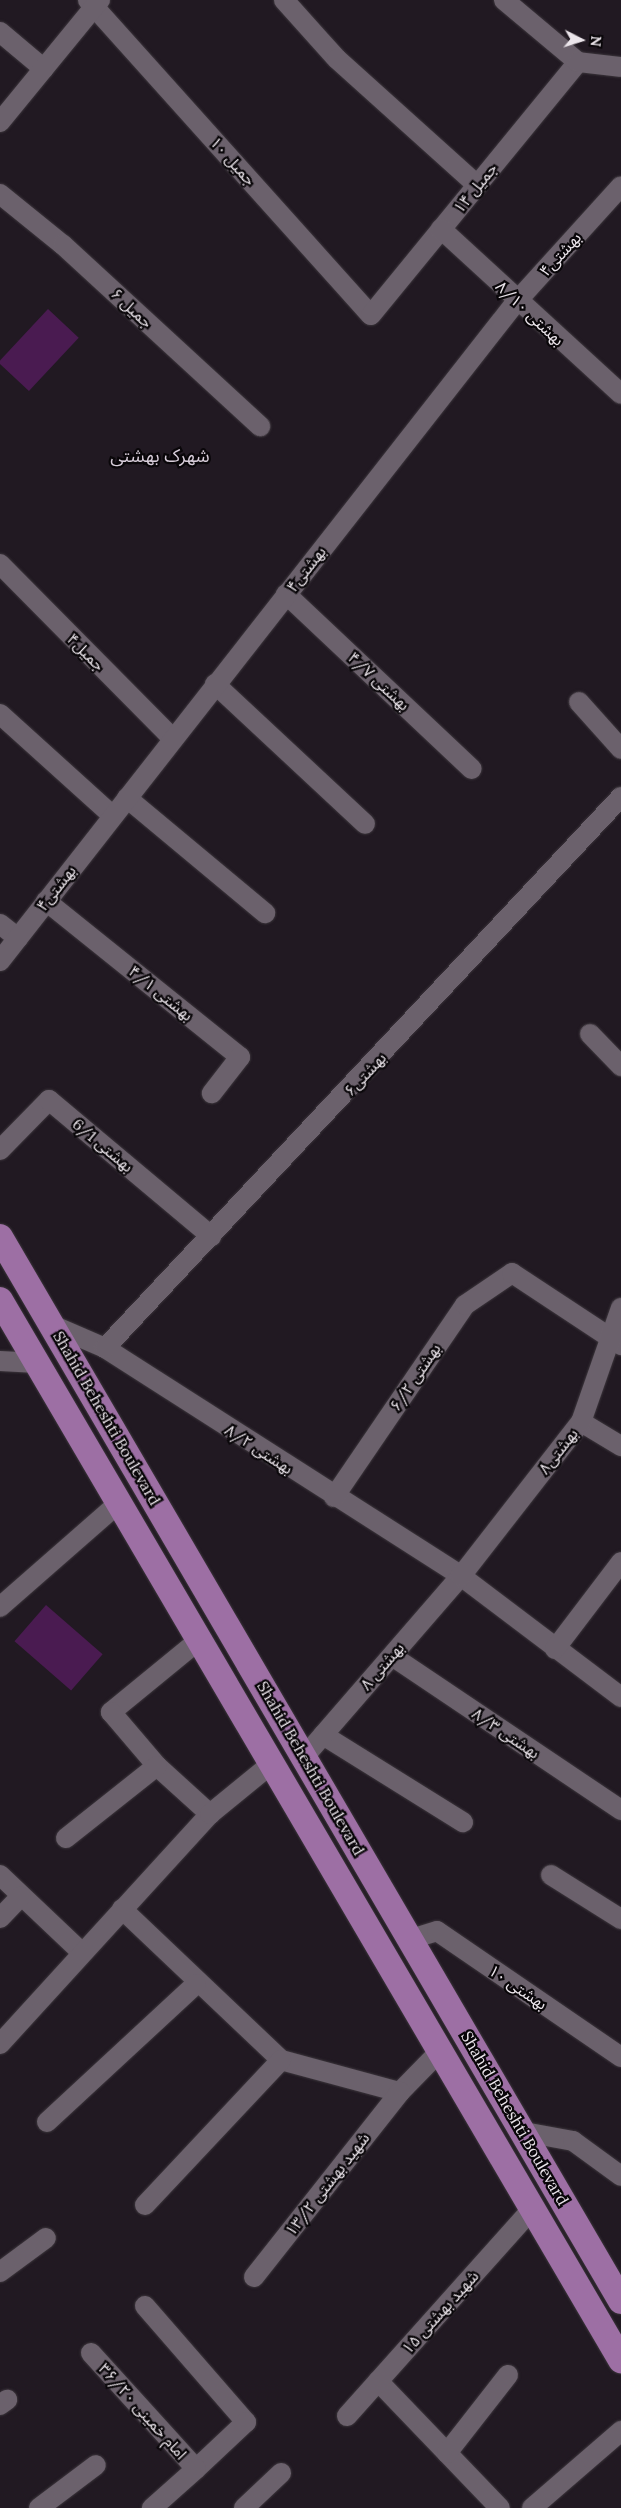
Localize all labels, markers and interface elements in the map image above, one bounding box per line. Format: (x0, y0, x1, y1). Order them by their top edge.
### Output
north arrow (556, 15, 606, 65)
text: N (587, 35, 605, 47)
street label: جمیل ۱۰ (206, 133, 260, 189)
street label: جمیل ۱۴ (449, 159, 501, 217)
street label: بهشتی۴ (535, 228, 585, 280)
street label: بهشتی ۸/۱۰ (492, 276, 568, 350)
street label: جمیل ۶ (107, 284, 157, 332)
district label: شهرک بهشتی (110, 445, 210, 467)
street label: بهشتی۴ (282, 542, 330, 596)
street label: جمیل۴ (63, 629, 109, 675)
street label: بهشتی ۴/۷ (344, 648, 414, 714)
street label: بهشتی۴ (32, 861, 80, 915)
street label: بهشتی ۴/۱ (125, 961, 197, 1025)
street label: بهشتی۶ (340, 1048, 390, 1100)
street label: بهشتی 6/1 (69, 1114, 137, 1176)
street label: Shahid Beheshti Boulevard (49, 1328, 165, 1508)
street label: بهشتی ۶/۲ (385, 1340, 445, 1414)
street label: بهشتی ۸/۲ (221, 1420, 297, 1478)
street label: بهشتی۸ (534, 1424, 582, 1478)
street label: ۸ بهشتی (356, 1638, 408, 1694)
street label: Shahid Beheshti Boulevard (253, 1678, 369, 1858)
street label: بهشتی ۸/۳ (469, 1703, 543, 1763)
street label: بهشتی ۱۰ (485, 1961, 551, 2013)
street label: Shahid Beheshti Boulevard (457, 2028, 573, 2208)
street label: شهید بهشتی ۱۳/۲ (281, 2129, 373, 2239)
street label: شهید بهشتی ۱۵ (398, 2266, 482, 2358)
street label: امام خمینی ۳۶/۲۰ (95, 2359, 191, 2463)

